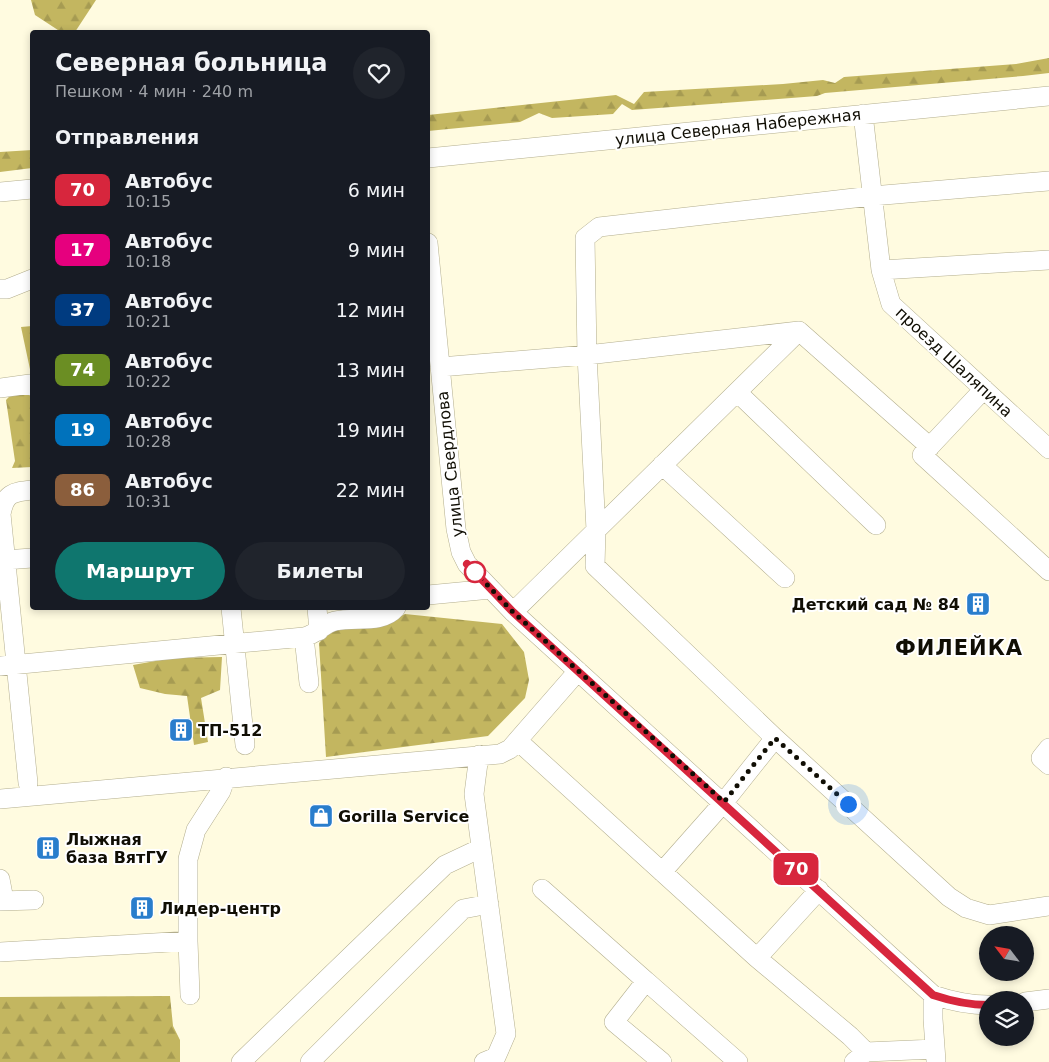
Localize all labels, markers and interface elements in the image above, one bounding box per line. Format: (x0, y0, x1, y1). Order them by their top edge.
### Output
button: heart (353, 47, 405, 99)
text: Северная больница (55, 49, 327, 77)
text: Пешком · 4 мин · 240 m (55, 82, 253, 101)
street label: улица Северная Набережная (614, 105, 862, 149)
text: Отправления (55, 126, 199, 148)
text: Автобус (125, 170, 213, 192)
text: 70 (70, 179, 95, 200)
text: 6 мин (348, 179, 405, 201)
text: 10:15 (125, 192, 171, 211)
text: Автобус (125, 230, 213, 252)
text: 17 (70, 239, 95, 260)
text: 9 мин (348, 239, 405, 261)
text: 10:18 (125, 252, 171, 271)
text: Автобус (125, 290, 213, 312)
text: 37 (70, 299, 95, 320)
text: 12 мин (336, 299, 405, 321)
street label: проезд Шаляпина (892, 303, 1016, 421)
text: 10:21 (125, 312, 171, 331)
text: Автобус (125, 350, 213, 372)
text: 74 (70, 359, 95, 380)
text: 13 мин (336, 359, 405, 381)
text: 10:22 (125, 372, 171, 391)
street label: улица Свердлова (433, 390, 467, 538)
text: Автобус (125, 410, 213, 432)
text: 19 (70, 419, 95, 440)
text: 19 мин (336, 419, 405, 441)
text: 10:28 (125, 432, 171, 451)
text: Автобус (125, 470, 213, 492)
text: 86 (70, 479, 95, 500)
text: 22 мин (336, 479, 405, 501)
text: 10:31 (125, 492, 171, 511)
button: Маршрут (55, 542, 225, 600)
button: Билеты (235, 542, 405, 600)
unlabelled marker (464, 561, 486, 583)
building icon: Детский сад № 84 (965, 591, 991, 617)
place label: Детский сад № 84 (791, 595, 960, 614)
district label: ФИЛЕЙКА (895, 635, 1023, 660)
building icon: ТП-512 (168, 717, 194, 743)
place label: ТП-512 (198, 721, 262, 740)
your location (836, 792, 861, 817)
shop icon: Gorilla Service (308, 803, 334, 829)
place label: Gorilla Service (338, 807, 470, 826)
place label: Лыжная база ВятГУ (66, 830, 168, 867)
building icon: Лыжная база ВятГУ (35, 835, 61, 861)
line badge: 70 (774, 853, 818, 885)
text: 70 (783, 858, 809, 879)
building icon: Лидер-центр (129, 895, 155, 921)
place label: Лидер-центр (160, 899, 281, 918)
north arrow (979, 926, 1034, 981)
map controls (979, 926, 1034, 1046)
button: layers (979, 991, 1034, 1046)

